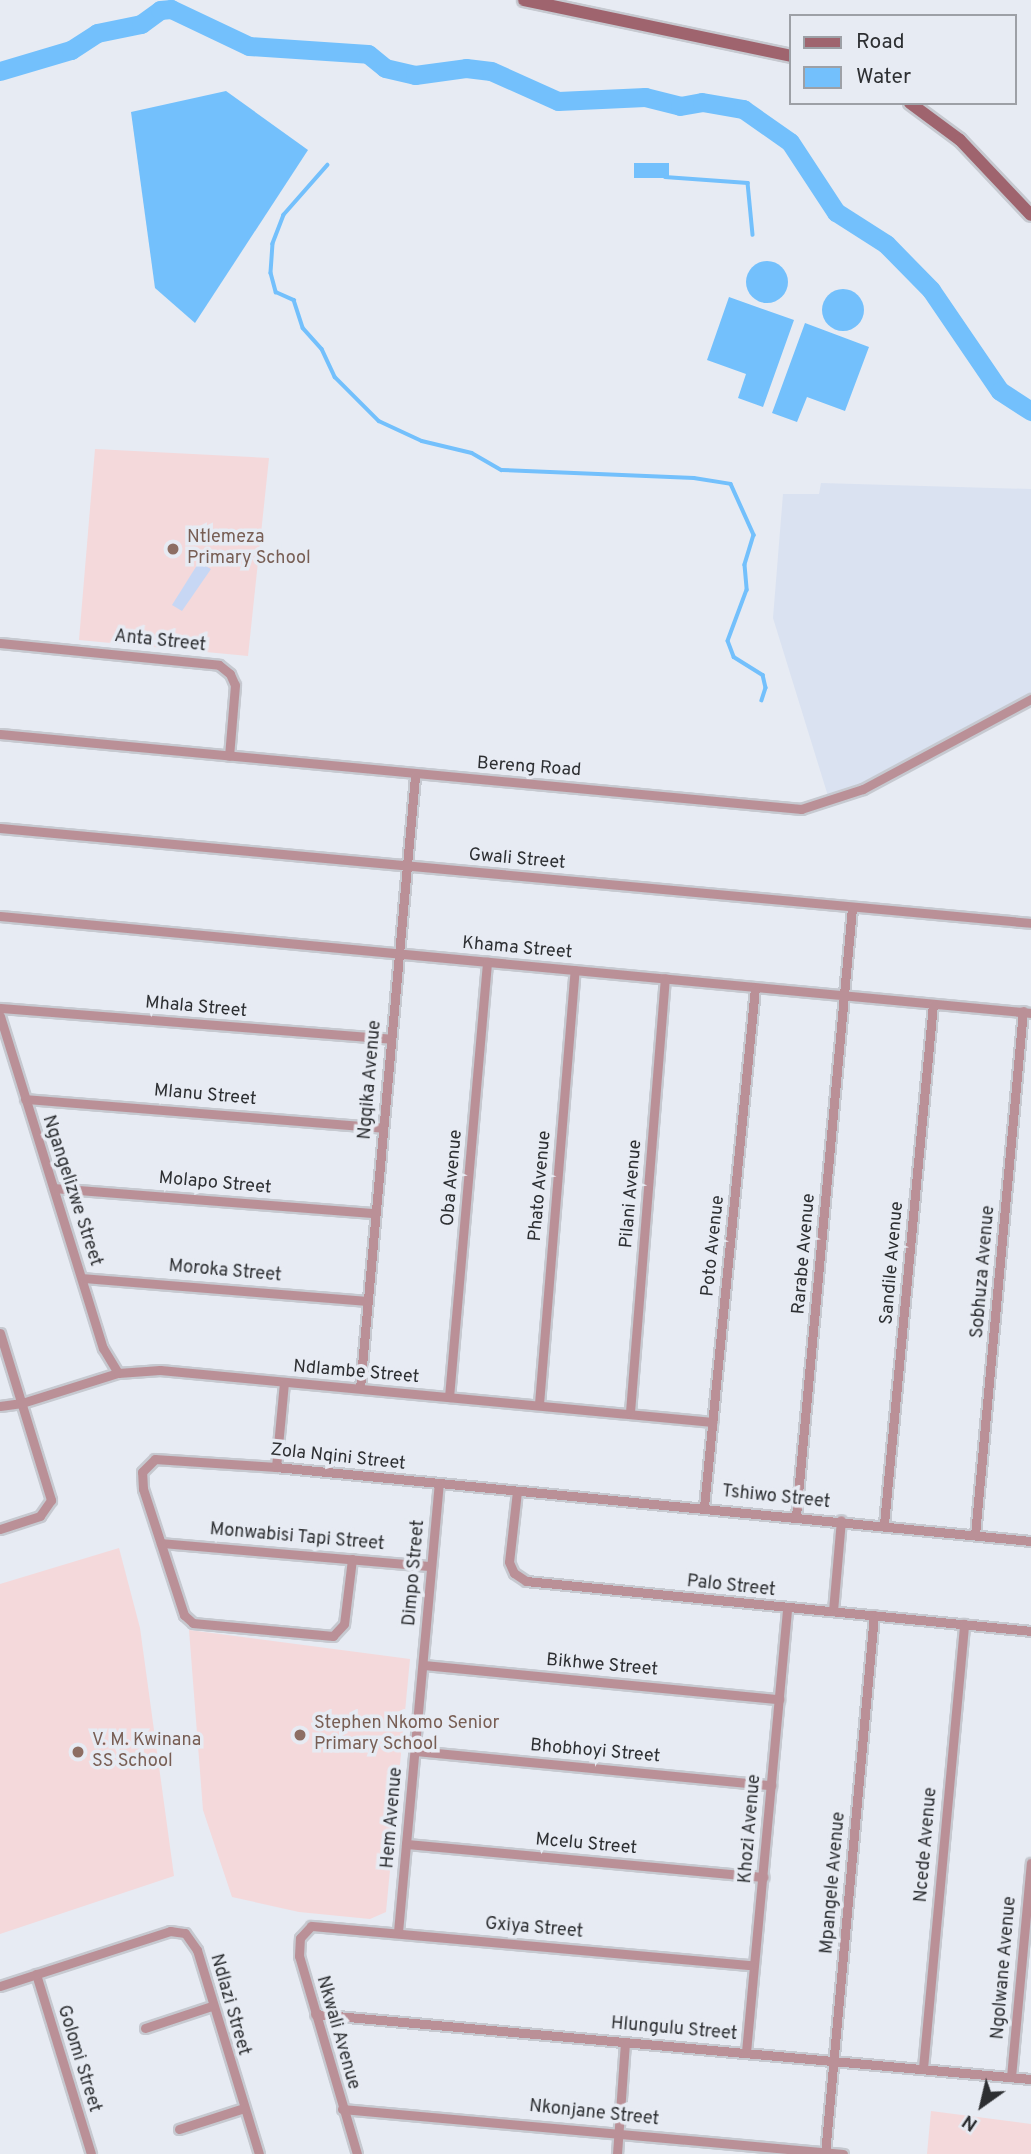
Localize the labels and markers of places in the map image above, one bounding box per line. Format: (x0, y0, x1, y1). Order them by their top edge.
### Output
place label: Ntlemeza Primary School (187, 528, 311, 570)
marker: Ntlemeza Primary School (165, 541, 181, 557)
place label: Stephen Nkomo Senior Primary School (314, 1714, 499, 1756)
marker: Stephen Nkomo Senior Primary School (292, 1727, 308, 1743)
place label: V. M. Kwinana SS School (92, 1731, 201, 1774)
marker: V. M. Kwinana SS School (70, 1744, 86, 1760)

